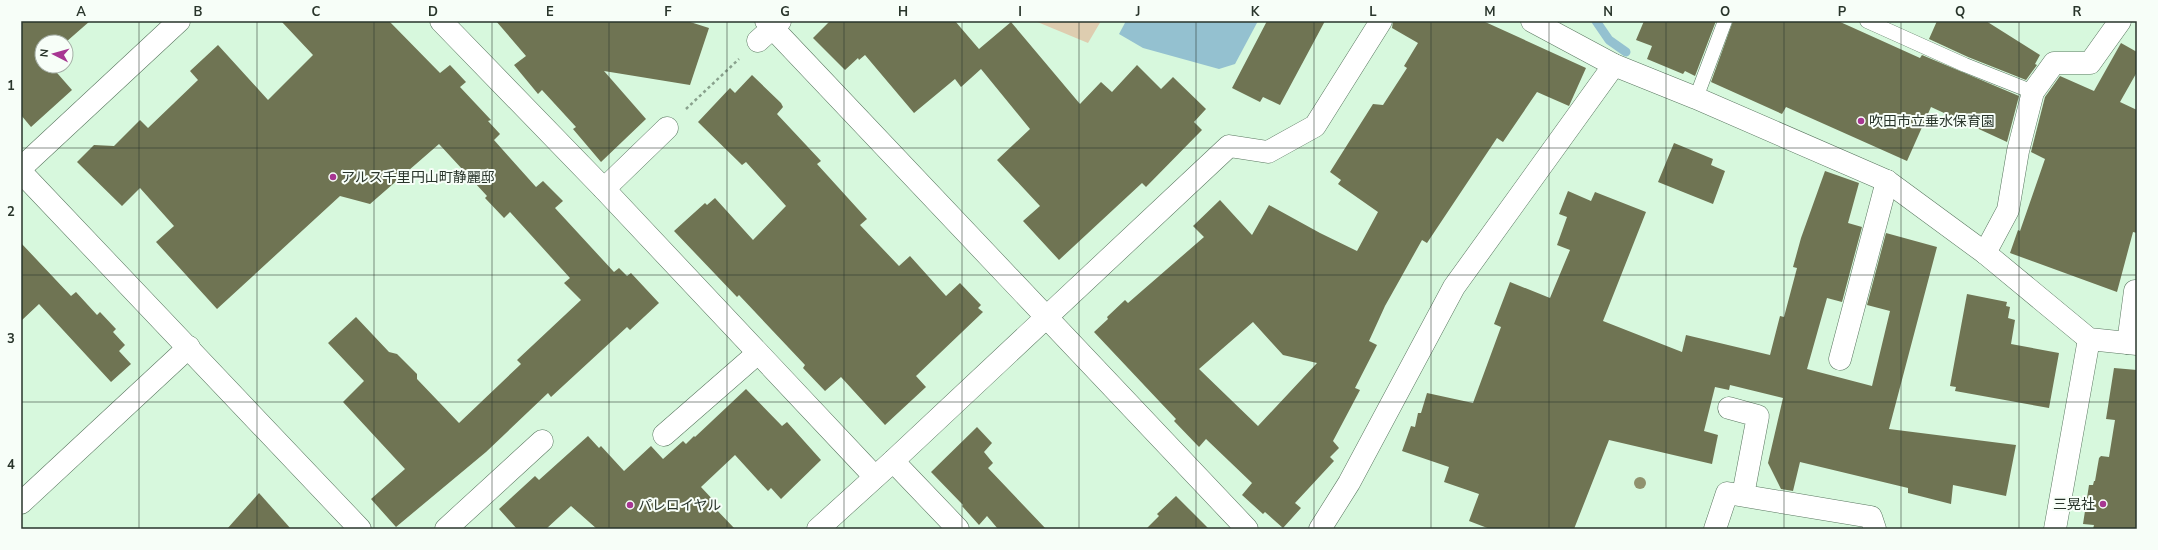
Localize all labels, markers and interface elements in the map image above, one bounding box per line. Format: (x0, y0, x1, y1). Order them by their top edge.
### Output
text: A (76, 3, 86, 21)
text: B (194, 3, 203, 21)
text: C (312, 3, 321, 21)
text: D (428, 3, 438, 21)
text: E (546, 3, 554, 21)
text: F (664, 3, 672, 21)
text: G (780, 3, 790, 21)
text: H (898, 3, 908, 21)
text: I (1018, 3, 1022, 21)
text: J (1135, 3, 1140, 21)
text: K (1251, 3, 1260, 21)
text: L (1369, 3, 1377, 21)
text: M (1484, 3, 1496, 21)
text: N (1603, 3, 1613, 21)
text: O (1720, 3, 1730, 21)
text: P (1838, 3, 1847, 21)
text: Q (1955, 3, 1965, 21)
text: R (2073, 3, 2082, 21)
north arrow (34, 34, 74, 74)
text: N (37, 48, 52, 58)
text: 1 (7, 77, 15, 95)
place label: 吹田市立垂水保育園 (1869, 112, 1995, 131)
marker: 吹田市立垂水保育園 (1856, 116, 1866, 126)
place label: アルス千里円山町静麗邸 (341, 168, 495, 187)
marker: アルス千里円山町静麗邸 (328, 172, 338, 182)
text: 2 (7, 203, 15, 221)
text: 3 (7, 330, 15, 348)
text: 4 (7, 456, 15, 474)
place label: 三晃社 (2053, 495, 2095, 514)
place label: パレロイヤル (638, 496, 722, 515)
marker: 三晃社 (2098, 499, 2108, 509)
marker: パレロイヤル (625, 500, 635, 510)

